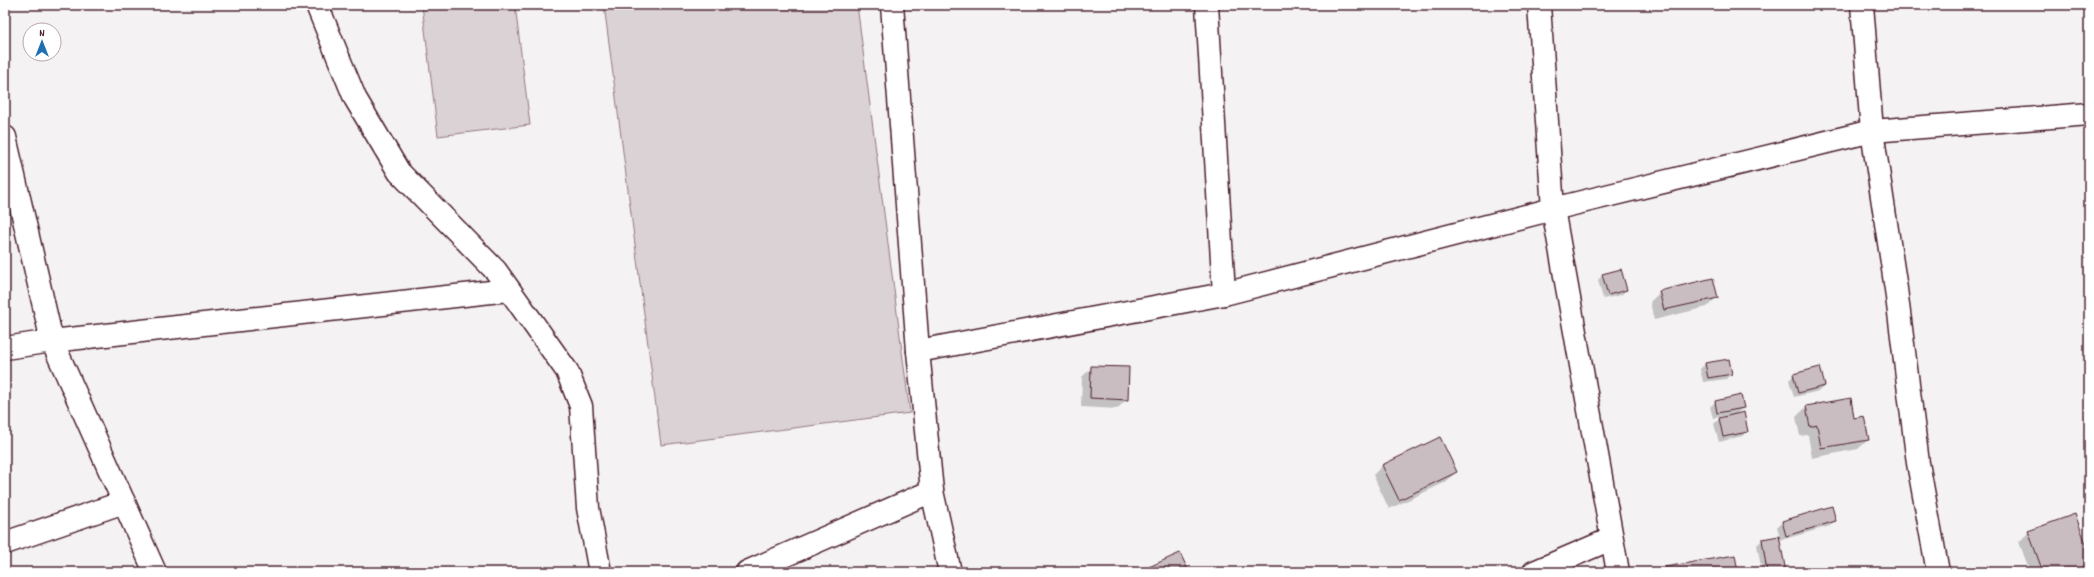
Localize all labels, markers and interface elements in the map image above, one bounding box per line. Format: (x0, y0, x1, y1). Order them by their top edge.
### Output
north arrow (22, 22, 62, 62)
text: N (39, 26, 45, 42)

